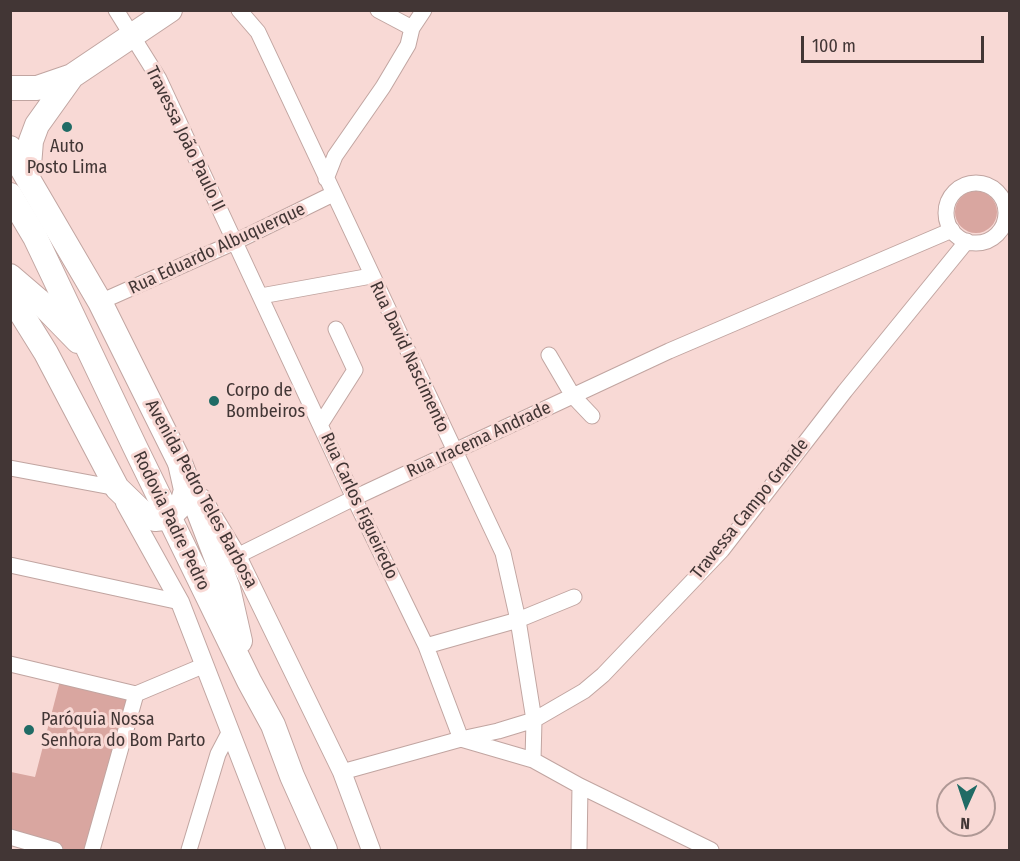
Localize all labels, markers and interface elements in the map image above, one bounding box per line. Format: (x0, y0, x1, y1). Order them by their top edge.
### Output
scale bar (804, 24, 987, 62)
text: 100 m (812, 35, 856, 57)
street label: Travessa João Paulo II (141, 63, 229, 215)
marker: Auto Posto Lima (60, 120, 74, 134)
place label: Auto Posto Lima (27, 136, 107, 178)
street label: Rua Eduardo Albuquerque (125, 199, 309, 299)
street label: Rua David Nascimento (364, 278, 454, 436)
place label: Corpo de Bombeiros (226, 380, 305, 422)
marker: Corpo de Bombeiros (207, 394, 221, 408)
street label: Avenida Pedro Teles Barbosa (140, 396, 262, 592)
street label: Rua Iracema Andrade (404, 397, 554, 483)
street label: Rua Carlos Figueiredo (316, 429, 402, 583)
street label: Travessa Campo Grande (687, 434, 813, 584)
street label: Rodovia Padre Pedro (128, 448, 214, 594)
place label: Paróquia Nossa Senhora do Bom Parto (41, 709, 205, 752)
marker: Paróquia Nossa Senhora do Bom Parto (22, 723, 36, 737)
north arrow (936, 777, 996, 837)
text: N (960, 814, 970, 833)

